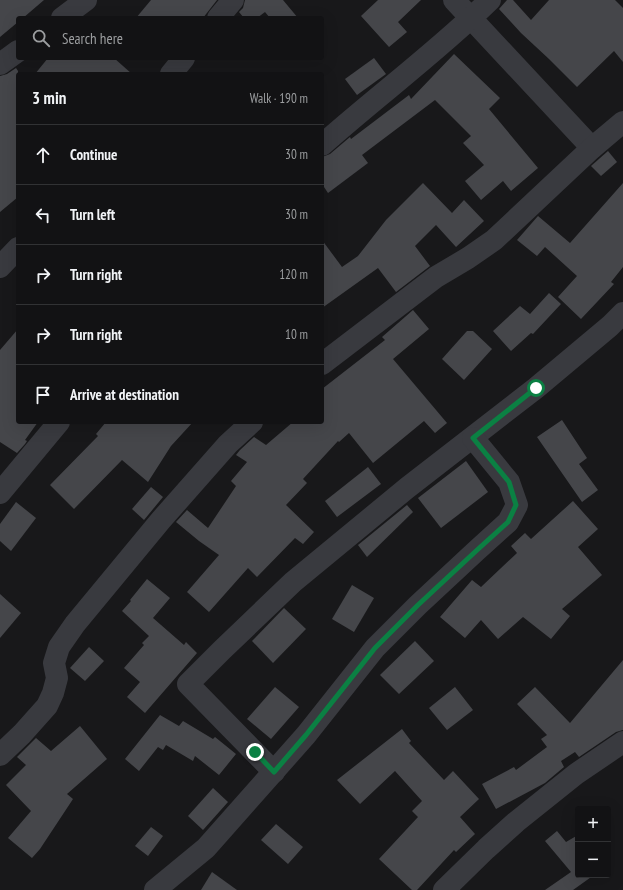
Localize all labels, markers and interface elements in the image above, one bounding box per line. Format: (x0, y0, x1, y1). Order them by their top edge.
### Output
search box (16, 16, 324, 60)
icon: search (30, 27, 52, 49)
text: Search here (62, 29, 123, 48)
text: 3 min (32, 87, 66, 109)
text: Walk · 190 m (250, 90, 308, 107)
icon: ahead (32, 144, 54, 166)
text: Continue (70, 145, 117, 164)
text: 30 m (285, 146, 308, 163)
icon: left (32, 204, 54, 226)
text: Turn left (70, 205, 115, 224)
text: 30 m (285, 206, 308, 223)
icon: right (32, 264, 54, 286)
text: Turn right (70, 265, 122, 284)
text: 120 m (279, 266, 308, 283)
icon: right (32, 324, 54, 346)
text: Turn right (70, 325, 122, 344)
text: 10 m (285, 326, 308, 343)
route start (527, 379, 545, 397)
icon: arrive (32, 384, 54, 406)
text: Arrive at destination (70, 385, 179, 404)
route end (246, 743, 264, 761)
map controls (575, 806, 611, 878)
button: + (575, 806, 611, 842)
button: − (575, 842, 611, 878)

